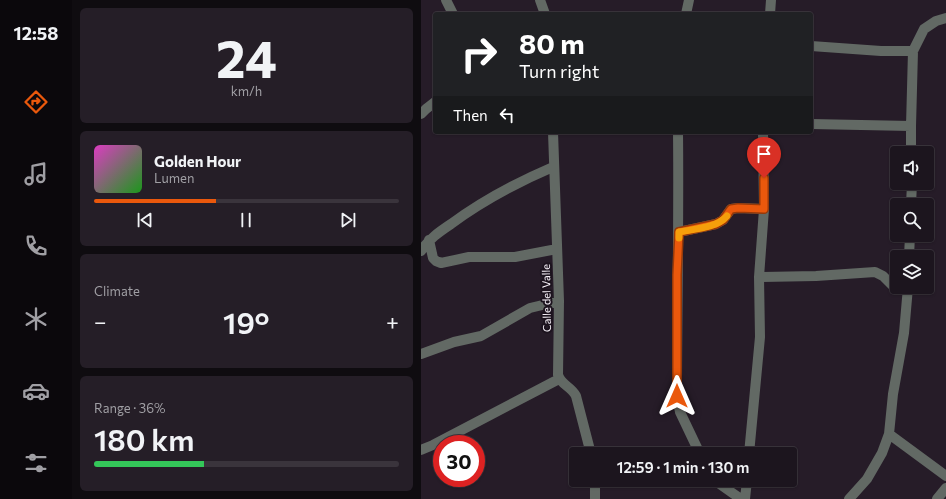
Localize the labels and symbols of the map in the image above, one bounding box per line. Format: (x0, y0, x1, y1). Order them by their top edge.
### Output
pin (747, 137, 781, 178)
street label: Calle del Valle (539, 264, 553, 332)
position arrow (656, 375, 698, 417)
speed limit sign: 30 (433, 435, 485, 487)

